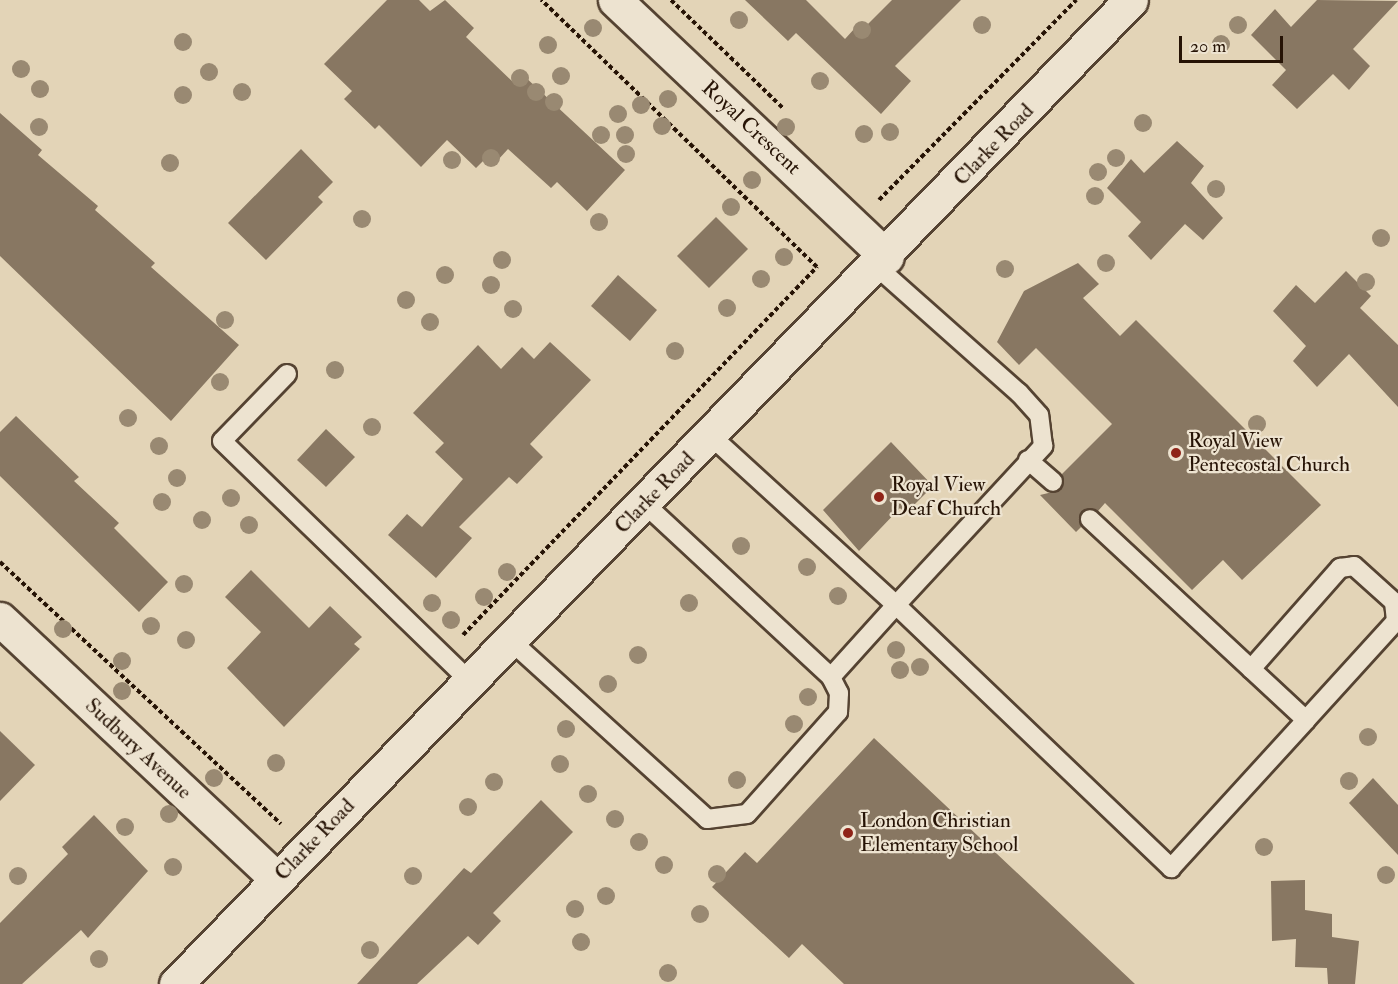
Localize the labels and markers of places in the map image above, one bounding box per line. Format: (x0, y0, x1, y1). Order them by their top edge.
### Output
place label: Royal View Pentecostal Church (1188, 428, 1350, 478)
marker: Royal View Pentecostal Church (1169, 446, 1183, 460)
place label: Royal View Deaf Church (891, 472, 1001, 522)
marker: Royal View Deaf Church (872, 490, 886, 504)
place label: London Christian Elementary School (860, 808, 1018, 858)
marker: London Christian Elementary School (841, 826, 855, 840)

